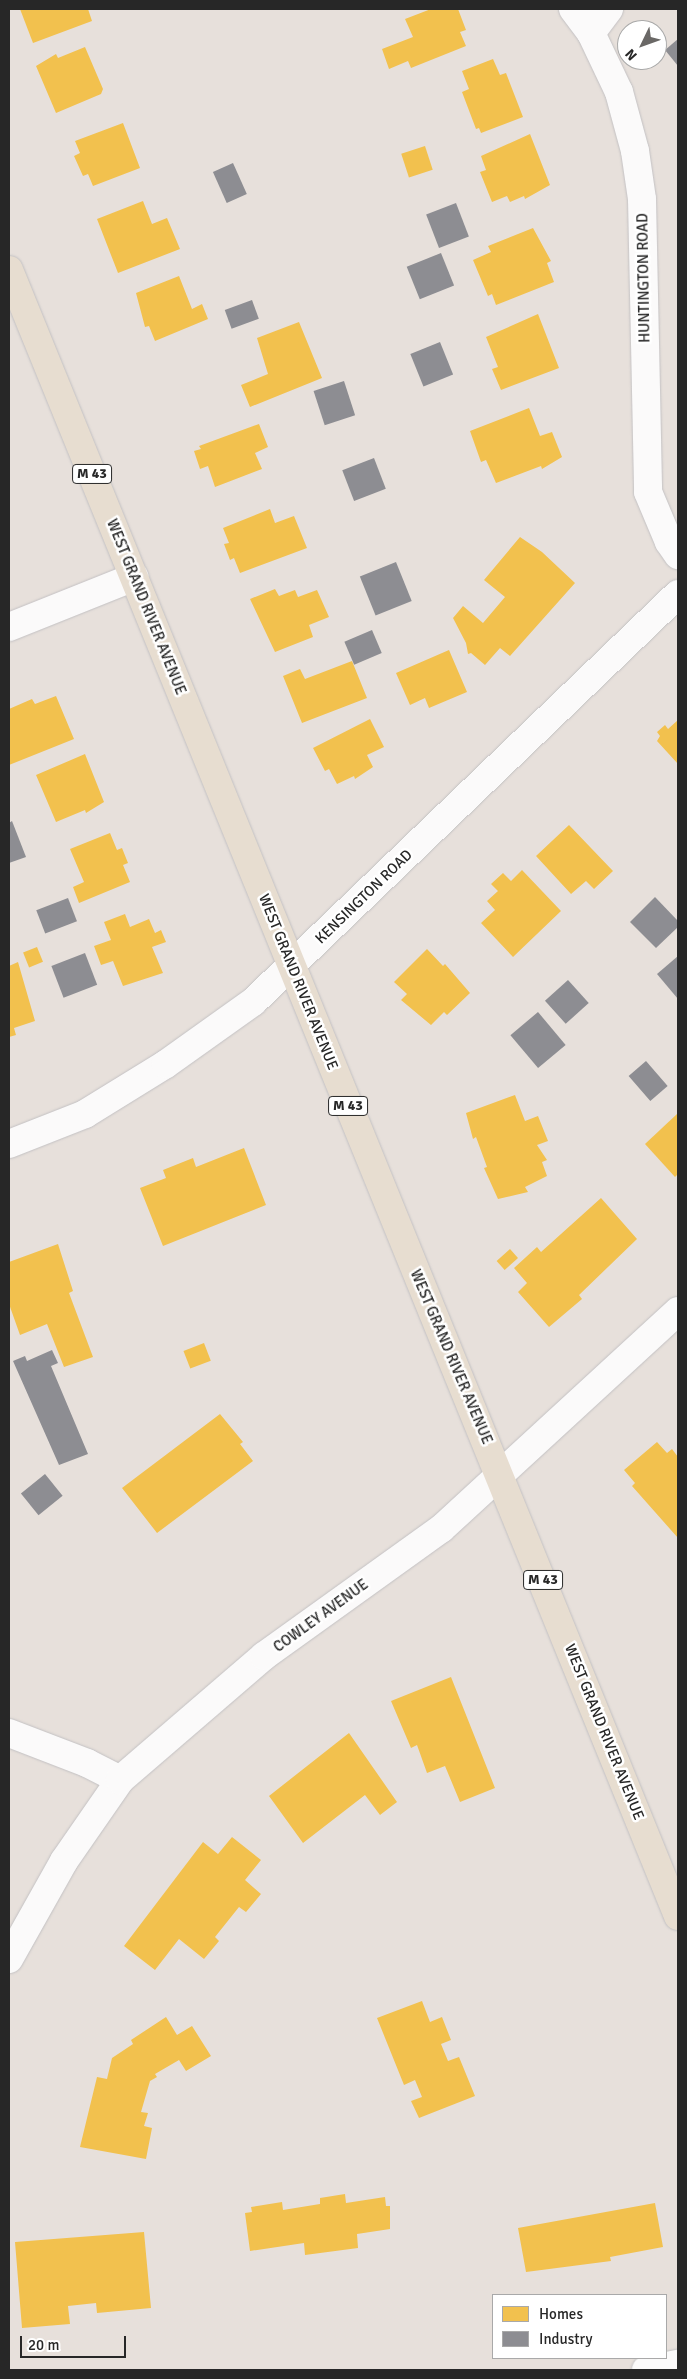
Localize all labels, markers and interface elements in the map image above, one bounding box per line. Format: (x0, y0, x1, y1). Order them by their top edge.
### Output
north arrow (617, 20, 667, 70)
text: N (622, 45, 641, 64)
street label: HUNTINGTON ROAD (634, 213, 654, 343)
road number: M 43 (72, 462, 112, 486)
street label: WEST GRAND RIVER AVENUE (102, 516, 190, 698)
street label: KENSINGTON ROAD (312, 846, 416, 948)
street label: WEST GRAND RIVER AVENUE (254, 891, 342, 1073)
road number: M 43 (328, 1094, 368, 1118)
street label: WEST GRAND RIVER AVENUE (406, 1267, 496, 1447)
road number: M 43 (523, 1568, 563, 1592)
street label: COWLEY AVENUE (270, 1576, 372, 1656)
street label: WEST GRAND RIVER AVENUE (560, 1641, 648, 1823)
legend (492, 2294, 667, 2359)
text: Homes (539, 2305, 583, 2323)
scale bar (22, 2326, 129, 2358)
text: Industry (539, 2330, 592, 2348)
text: 20 m (28, 2336, 59, 2354)

